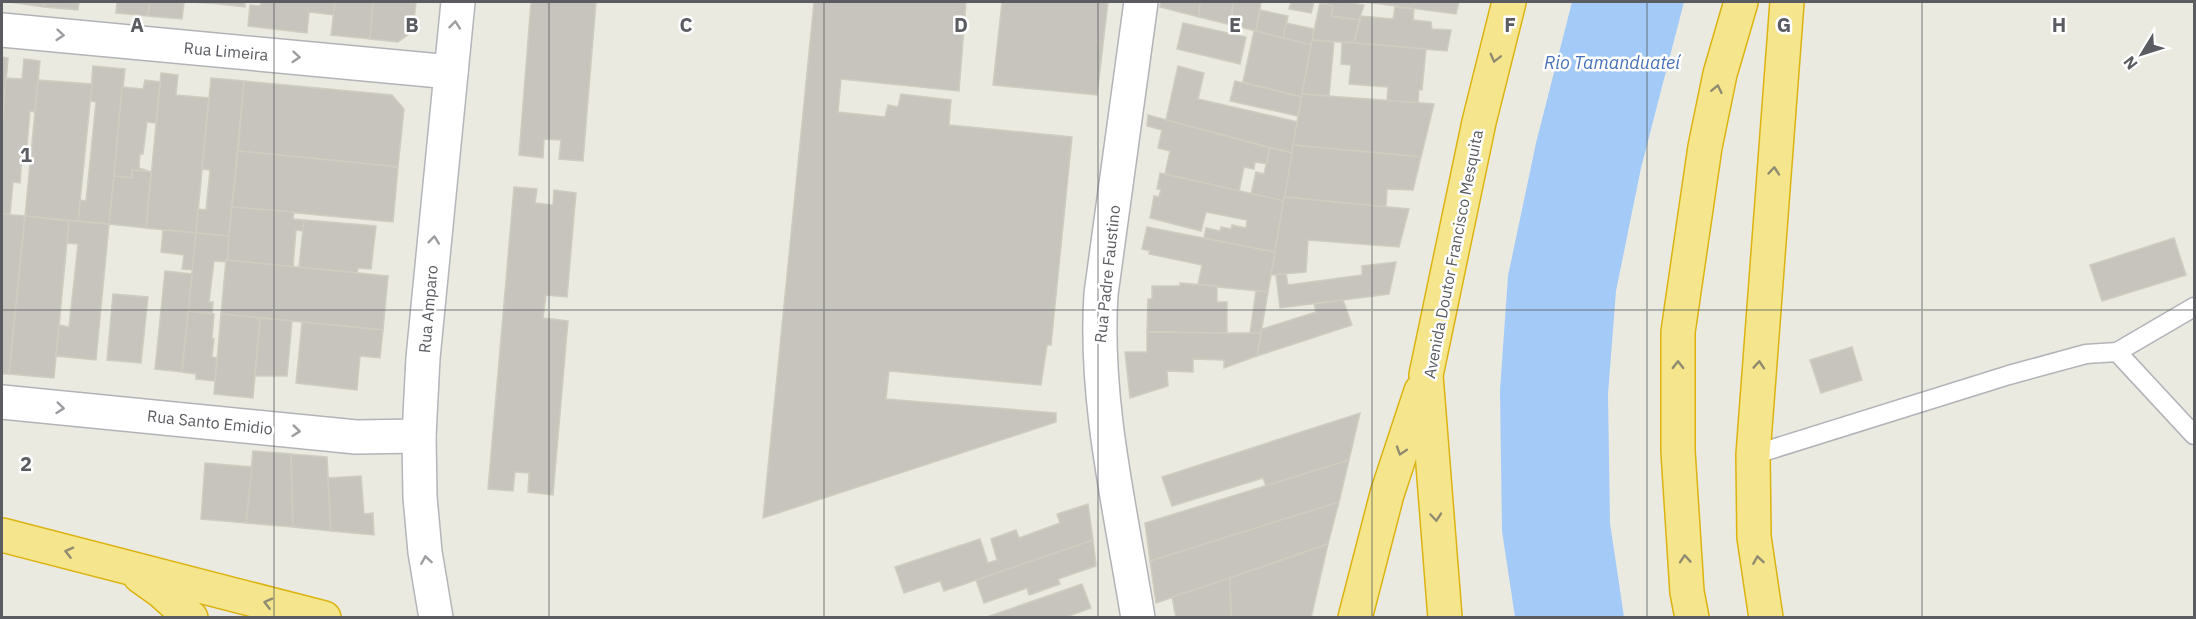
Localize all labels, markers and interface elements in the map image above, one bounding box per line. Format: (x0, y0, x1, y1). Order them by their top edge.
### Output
text: A (130, 11, 144, 38)
text: B (405, 11, 419, 38)
text: C (679, 11, 693, 38)
text: D (954, 11, 968, 38)
text: E (1229, 11, 1241, 38)
text: F (1504, 11, 1516, 38)
text: G (1777, 11, 1791, 38)
text: H (2052, 11, 2066, 38)
one-way arrow (448, 20, 461, 29)
north arrow (2112, 24, 2172, 84)
one-way arrow (55, 28, 64, 41)
street label: Rua Limeira (183, 37, 270, 65)
one-way arrow (291, 50, 300, 63)
water label: Rio Tamanduateí (1544, 51, 1682, 74)
one-way arrow (1489, 53, 1502, 63)
text: N (2119, 53, 2142, 74)
one-way arrow (1710, 85, 1723, 95)
street label: Avenida Doutor Francisco Mesquita (1419, 128, 1487, 380)
text: 1 (20, 141, 32, 168)
one-way arrow (1767, 166, 1780, 175)
street label: Rua Padre Faustino (1090, 204, 1124, 344)
one-way arrow (427, 235, 440, 244)
street label: Rua Amparo (414, 264, 442, 354)
one-way arrow (1672, 360, 1684, 369)
one-way arrow (1752, 361, 1765, 370)
one-way arrow (55, 401, 64, 414)
street label: Rua Santo Emidio (146, 405, 274, 439)
one-way arrow (291, 424, 300, 437)
one-way arrow (1396, 445, 1409, 455)
text: 2 (20, 450, 32, 477)
one-way arrow (1429, 513, 1442, 522)
one-way arrow (64, 547, 75, 559)
one-way arrow (421, 555, 433, 564)
one-way arrow (1679, 555, 1692, 564)
one-way arrow (1752, 555, 1764, 564)
one-way arrow (263, 598, 274, 610)

